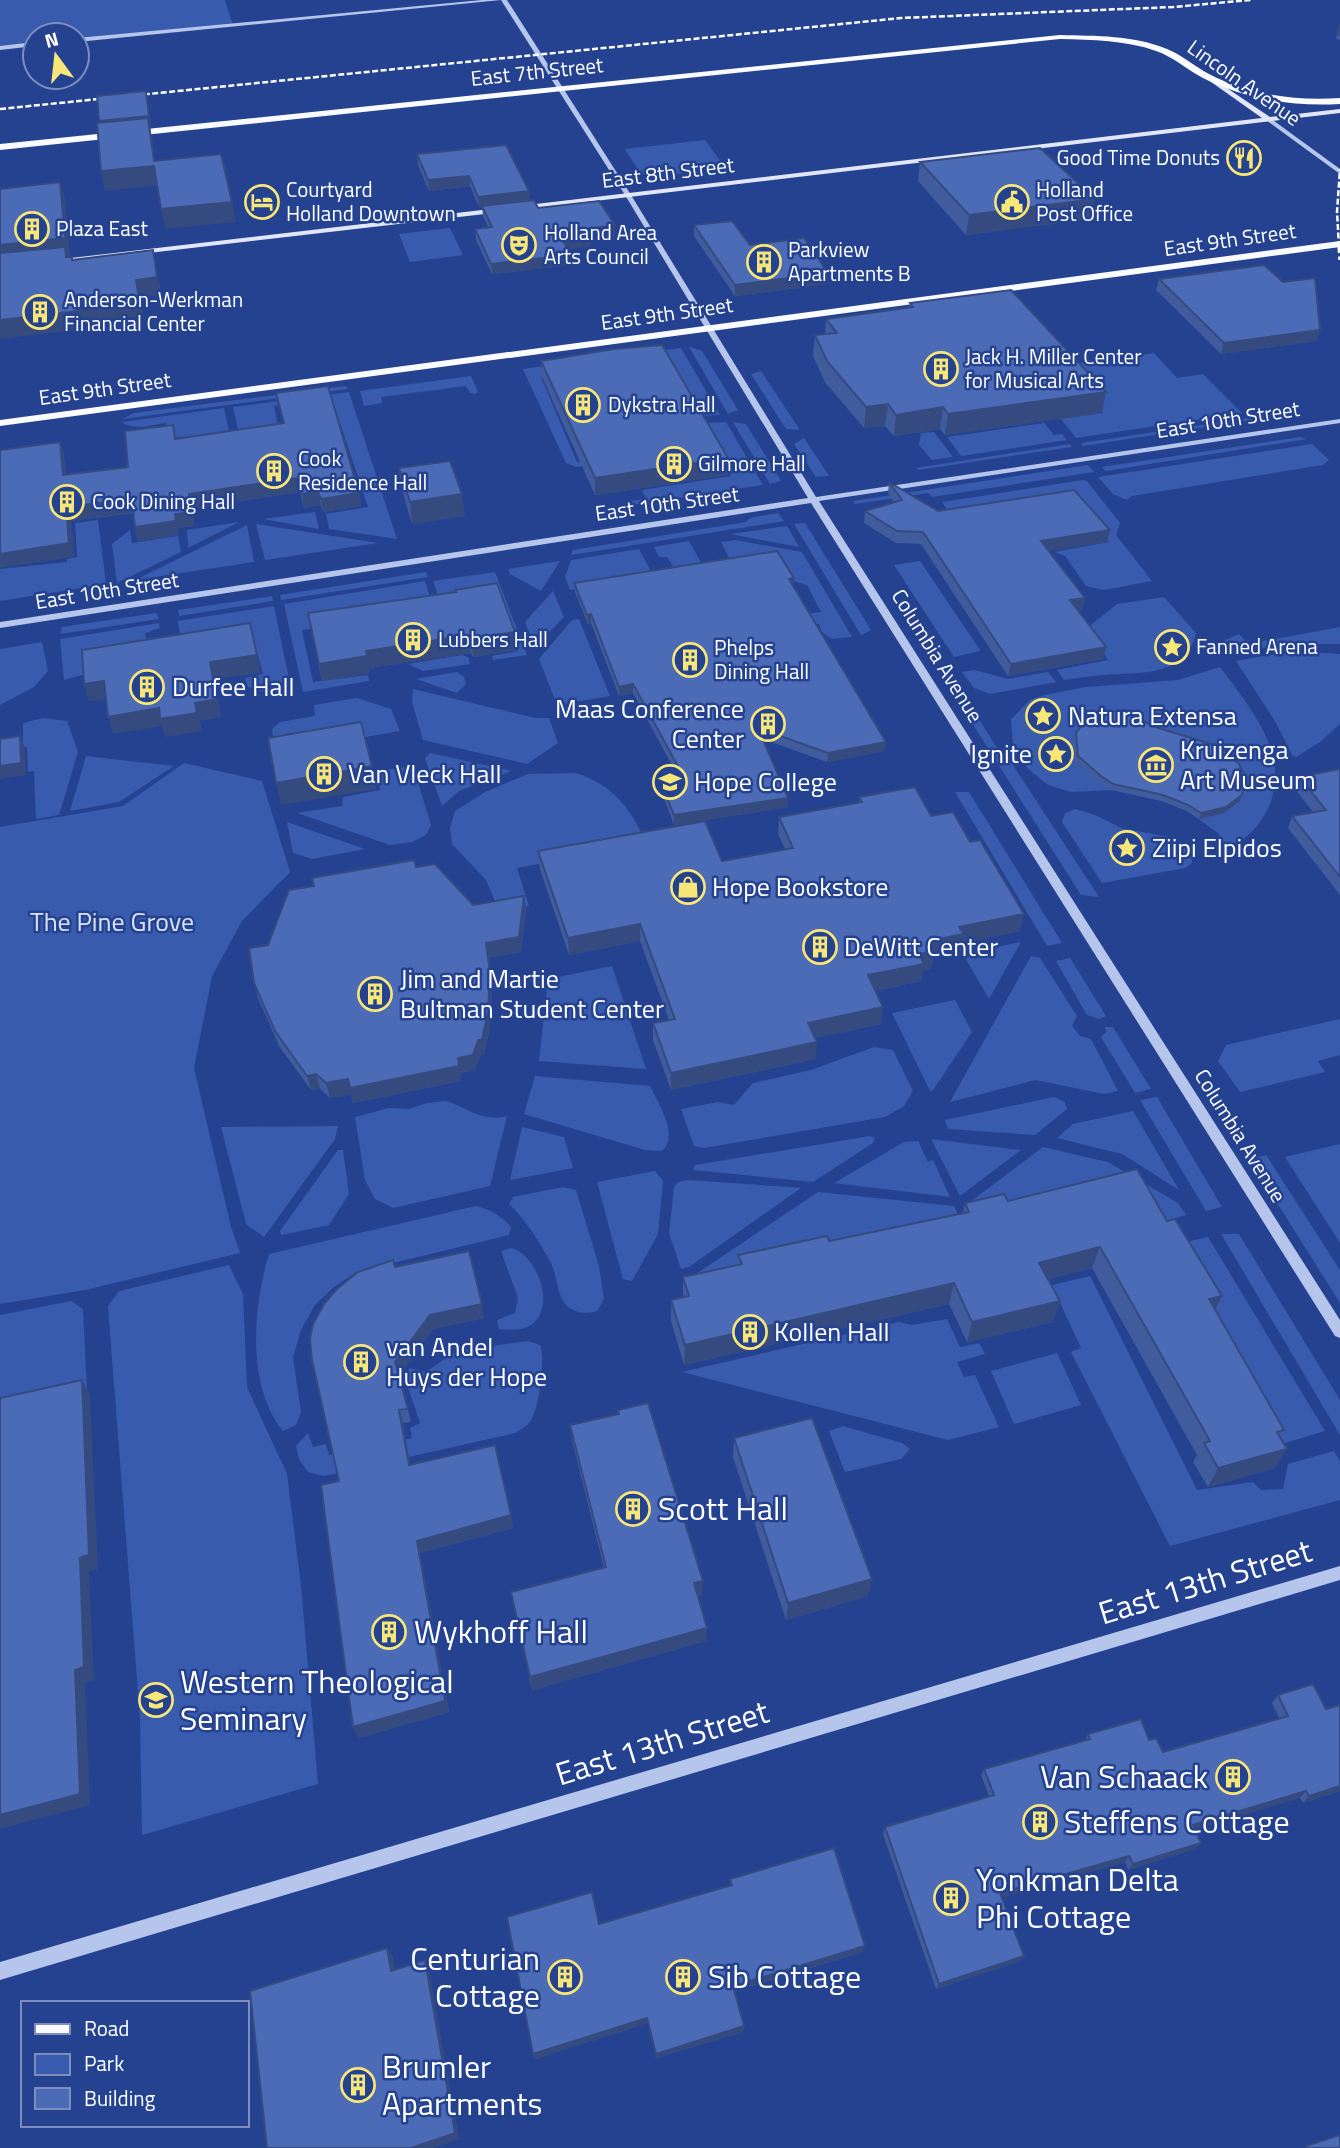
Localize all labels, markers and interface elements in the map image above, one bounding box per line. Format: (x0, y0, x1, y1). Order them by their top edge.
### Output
north arrow (21, 21, 91, 91)
text: N (41, 23, 62, 55)
street label: Lincoln Avenue (1181, 31, 1308, 133)
street label: East 7th Street (469, 48, 605, 94)
restaurant icon: Good Time Donuts (1225, 139, 1263, 177)
place label: Good Time Donuts (1057, 141, 1220, 173)
street label: East 8th Street (600, 148, 736, 196)
place label: Courtyard Holland Downtown (286, 173, 456, 229)
place label: Holland Post Office (1036, 173, 1133, 229)
hotel icon: Courtyard Holland Downtown (243, 183, 281, 221)
public building icon: Holland Post Office (993, 183, 1031, 221)
building icon: Plaza East (13, 210, 51, 248)
place label: Plaza East (56, 212, 148, 244)
street label: East 9th Street (1162, 214, 1299, 264)
place label: Holland Area Arts Council (544, 216, 658, 272)
theatre icon: Holland Area Arts Council (500, 226, 538, 264)
place label: Parkview Apartments B (788, 233, 911, 289)
building icon: Parkview Apartments B (745, 243, 783, 281)
place label: Anderson-Werkman Financial Center (64, 283, 243, 339)
street label: East 9th Street (599, 288, 736, 338)
building icon: Anderson-Werkman Financial Center (21, 293, 59, 331)
place label: Jack H. Miller Center for Musical Arts (965, 340, 1141, 396)
building icon: Jack H. Miller Center for Musical Arts (922, 350, 960, 388)
street label: East 9th Street (37, 363, 174, 413)
building icon: Dykstra Hall (564, 386, 602, 424)
place label: Dykstra Hall (608, 388, 716, 420)
street label: East 10th Street (1154, 392, 1302, 446)
place label: Cook Residence Hall (298, 442, 427, 498)
building icon: Gilmore Hall (655, 445, 693, 483)
place label: Gilmore Hall (698, 447, 806, 479)
building icon: Cook Residence Hall (255, 452, 293, 490)
street label: East 10th Street (593, 477, 741, 529)
building icon: Cook Dining Hall (48, 483, 86, 521)
place label: Cook Dining Hall (92, 485, 235, 517)
street label: East 10th Street (33, 563, 181, 617)
street label: Columbia Avenue (884, 582, 992, 729)
building icon: Lubbers Hall (394, 621, 432, 659)
place label: Lubbers Hall (438, 623, 548, 655)
place icon: Fanned Arena (1153, 628, 1191, 666)
place label: Fanned Arena (1196, 630, 1318, 662)
place label: Phelps Dining Hall (714, 631, 809, 687)
building icon: Phelps Dining Hall (671, 641, 709, 679)
place label: Durfee Hall (172, 667, 295, 706)
building icon: Durfee Hall (128, 668, 166, 706)
place label: Maas Conference Center (555, 689, 744, 758)
place label: Natura Extensa (1068, 696, 1237, 735)
place icon: Natura Extensa (1024, 697, 1062, 735)
building icon: Maas Conference Center (749, 705, 787, 743)
place label: Kruizenga Art Museum (1180, 730, 1316, 799)
place label: Ignite (971, 734, 1032, 773)
place icon: Ignite (1037, 735, 1075, 773)
museum icon: Kruizenga Art Museum (1137, 746, 1175, 784)
place label: Van Vleck Hall (348, 754, 502, 793)
building icon: Van Vleck Hall (305, 755, 343, 793)
place label: Hope College (694, 762, 837, 801)
school or university icon: Hope College (651, 763, 689, 801)
place label: Ziipi Elpidos (1152, 828, 1282, 867)
place icon: Ziipi Elpidos (1108, 829, 1146, 867)
place label: Hope Bookstore (712, 867, 888, 906)
shop icon: Hope Bookstore (669, 868, 707, 906)
park label: The Pine Grove (30, 902, 194, 941)
place label: DeWitt Center (844, 927, 998, 966)
building icon: DeWitt Center (801, 928, 839, 966)
place label: Jim and Martie Bultman Student Center (400, 959, 664, 1028)
building icon: Jim and Martie Bultman Student Center (356, 975, 394, 1013)
street label: Columbia Avenue (1187, 1062, 1295, 1209)
place label: Kollen Hall (774, 1312, 890, 1351)
building icon: Kollen Hall (731, 1313, 769, 1351)
place label: van Andel Huys der Hope (386, 1327, 547, 1396)
building icon: van Andel Huys der Hope (342, 1343, 380, 1381)
place label: Scott Hall (658, 1484, 788, 1532)
building icon: Scott Hall (614, 1490, 652, 1528)
street label: East 13th Street (1092, 1526, 1317, 1636)
place label: Wykhoff Hall (414, 1607, 588, 1655)
building icon: Wykhoff Hall (370, 1613, 408, 1651)
place label: Western Theological Seminary (180, 1657, 454, 1742)
school or university icon: Western Theological Seminary (137, 1681, 175, 1719)
street label: East 13th Street (549, 1687, 774, 1797)
place label: Van Schaack (1040, 1752, 1208, 1800)
building icon: Van Schaack (1214, 1758, 1252, 1796)
place label: Steffens Cottage (1064, 1797, 1290, 1845)
building icon: Steffens Cottage (1021, 1803, 1059, 1841)
place label: Yonkman Delta Phi Cottage (976, 1855, 1179, 1940)
building icon: Yonkman Delta Phi Cottage (932, 1879, 970, 1917)
place label: Centurian Cottage (410, 1934, 540, 2019)
place label: Sib Cottage (708, 1952, 861, 2000)
building icon: Centurian Cottage (546, 1958, 584, 1996)
building icon: Sib Cottage (664, 1958, 702, 1996)
legend (21, 2001, 248, 2127)
text: Road (84, 2012, 129, 2044)
place label: Brumler Apartments (382, 2042, 542, 2127)
text: Park (84, 2047, 124, 2079)
building icon: Brumler Apartments (339, 2066, 377, 2104)
text: Building (84, 2082, 156, 2114)

